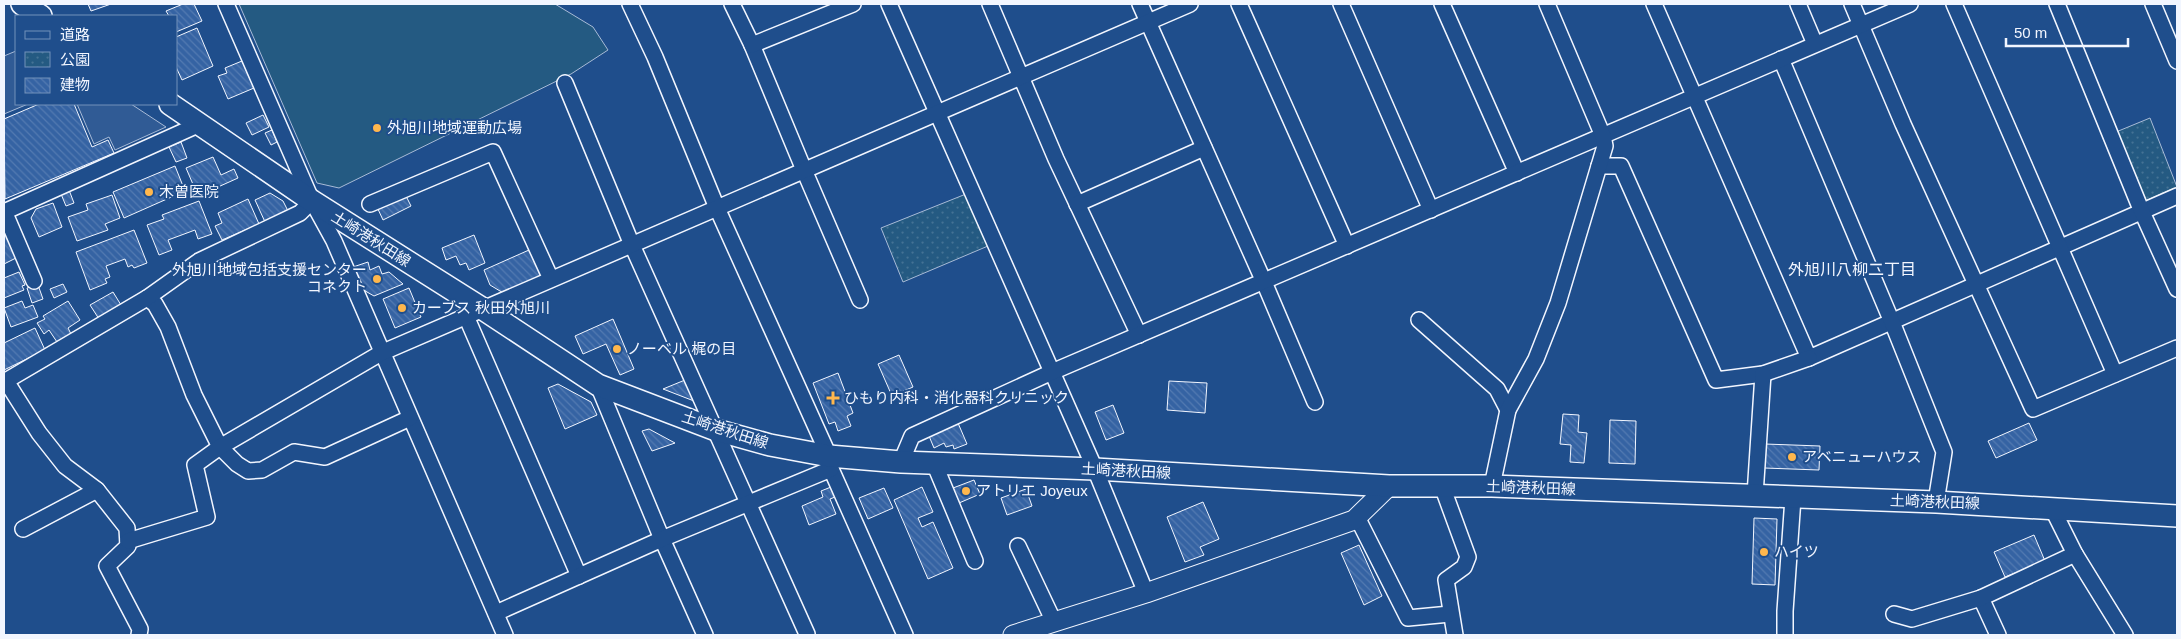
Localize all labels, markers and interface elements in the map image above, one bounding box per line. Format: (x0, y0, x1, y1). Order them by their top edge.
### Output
legend (15, 15, 178, 105)
scale bar (2006, 15, 2128, 47)
text: 50 m (2014, 24, 2047, 41)
text: 道路 (60, 26, 90, 43)
text: 公園 (60, 51, 90, 68)
text: 建物 (60, 76, 90, 93)
place label: 外旭川地域運動広場 (387, 119, 522, 136)
marker: 外旭川地域運動広場 (371, 122, 383, 134)
place label: 木曽医院 (159, 183, 219, 200)
marker: 木曽医院 (143, 186, 155, 198)
street label: 土崎港秋田線 (329, 208, 414, 270)
place label: 外旭川地域包括支援センター コネクト (172, 261, 367, 295)
district label: 外旭川八柳二丁目 (1788, 261, 1916, 278)
marker: 外旭川地域包括支援センター コネクト (371, 273, 383, 285)
place label: カーブス 秋田外旭川 (412, 299, 550, 316)
marker: カーブス 秋田外旭川 (396, 302, 408, 314)
place label: ノーベル 梶の目 (627, 340, 736, 357)
marker: ノーベル 梶の目 (611, 343, 623, 355)
place label: ひもり内科・消化器科クリニック (844, 389, 1069, 406)
marker: ひもり内科・消化器科クリニック (826, 391, 840, 405)
street label: 土崎港秋田線 (680, 408, 771, 452)
place label: アベニューハウス (1802, 448, 1921, 465)
marker: アベニューハウス (1786, 451, 1798, 463)
street label: 土崎港秋田線 (1081, 460, 1171, 481)
street label: 土崎港秋田線 (1486, 477, 1576, 498)
place label: アトリエ Joyeux (976, 482, 1088, 499)
marker: アトリエ Joyeux (960, 485, 972, 497)
street label: 土崎港秋田線 (1890, 491, 1980, 512)
place label: ハイツ (1774, 543, 1819, 560)
marker: ハイツ (1758, 546, 1770, 558)

